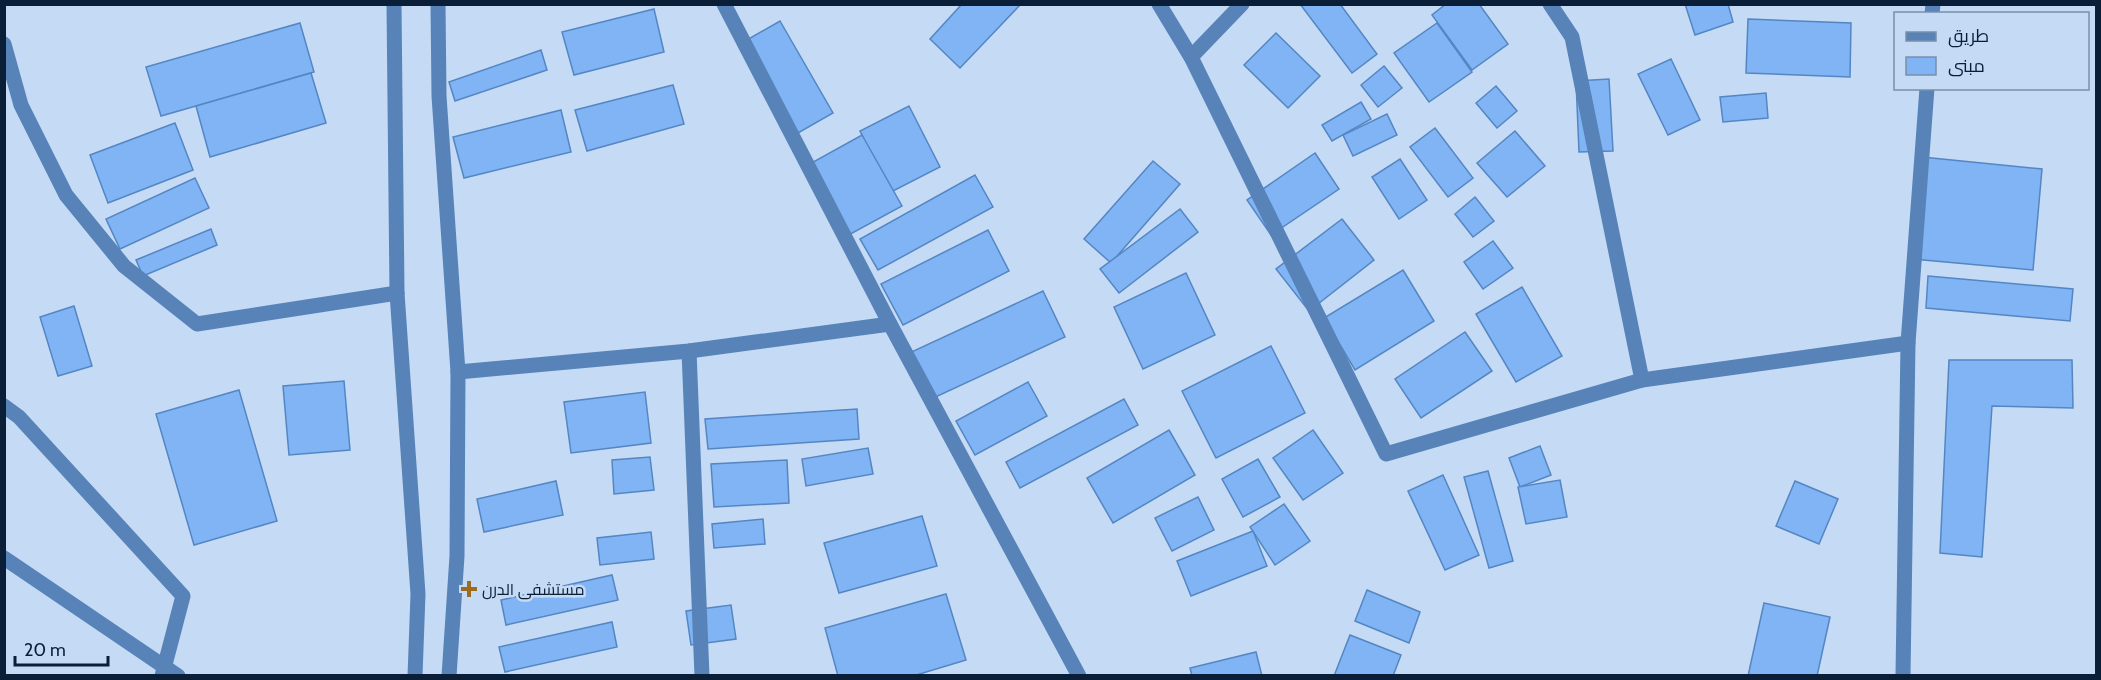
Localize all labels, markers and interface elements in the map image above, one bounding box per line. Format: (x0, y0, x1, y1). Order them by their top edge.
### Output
legend (1894, 12, 2089, 90)
text: طريق (1948, 25, 1989, 48)
text: مبنى (1948, 55, 1985, 77)
marker: مستشفى الدرن (460, 580, 478, 598)
place label: مستشفى الدرن (482, 580, 585, 600)
scale bar (15, 629, 108, 667)
text: 20 m (24, 639, 66, 661)

